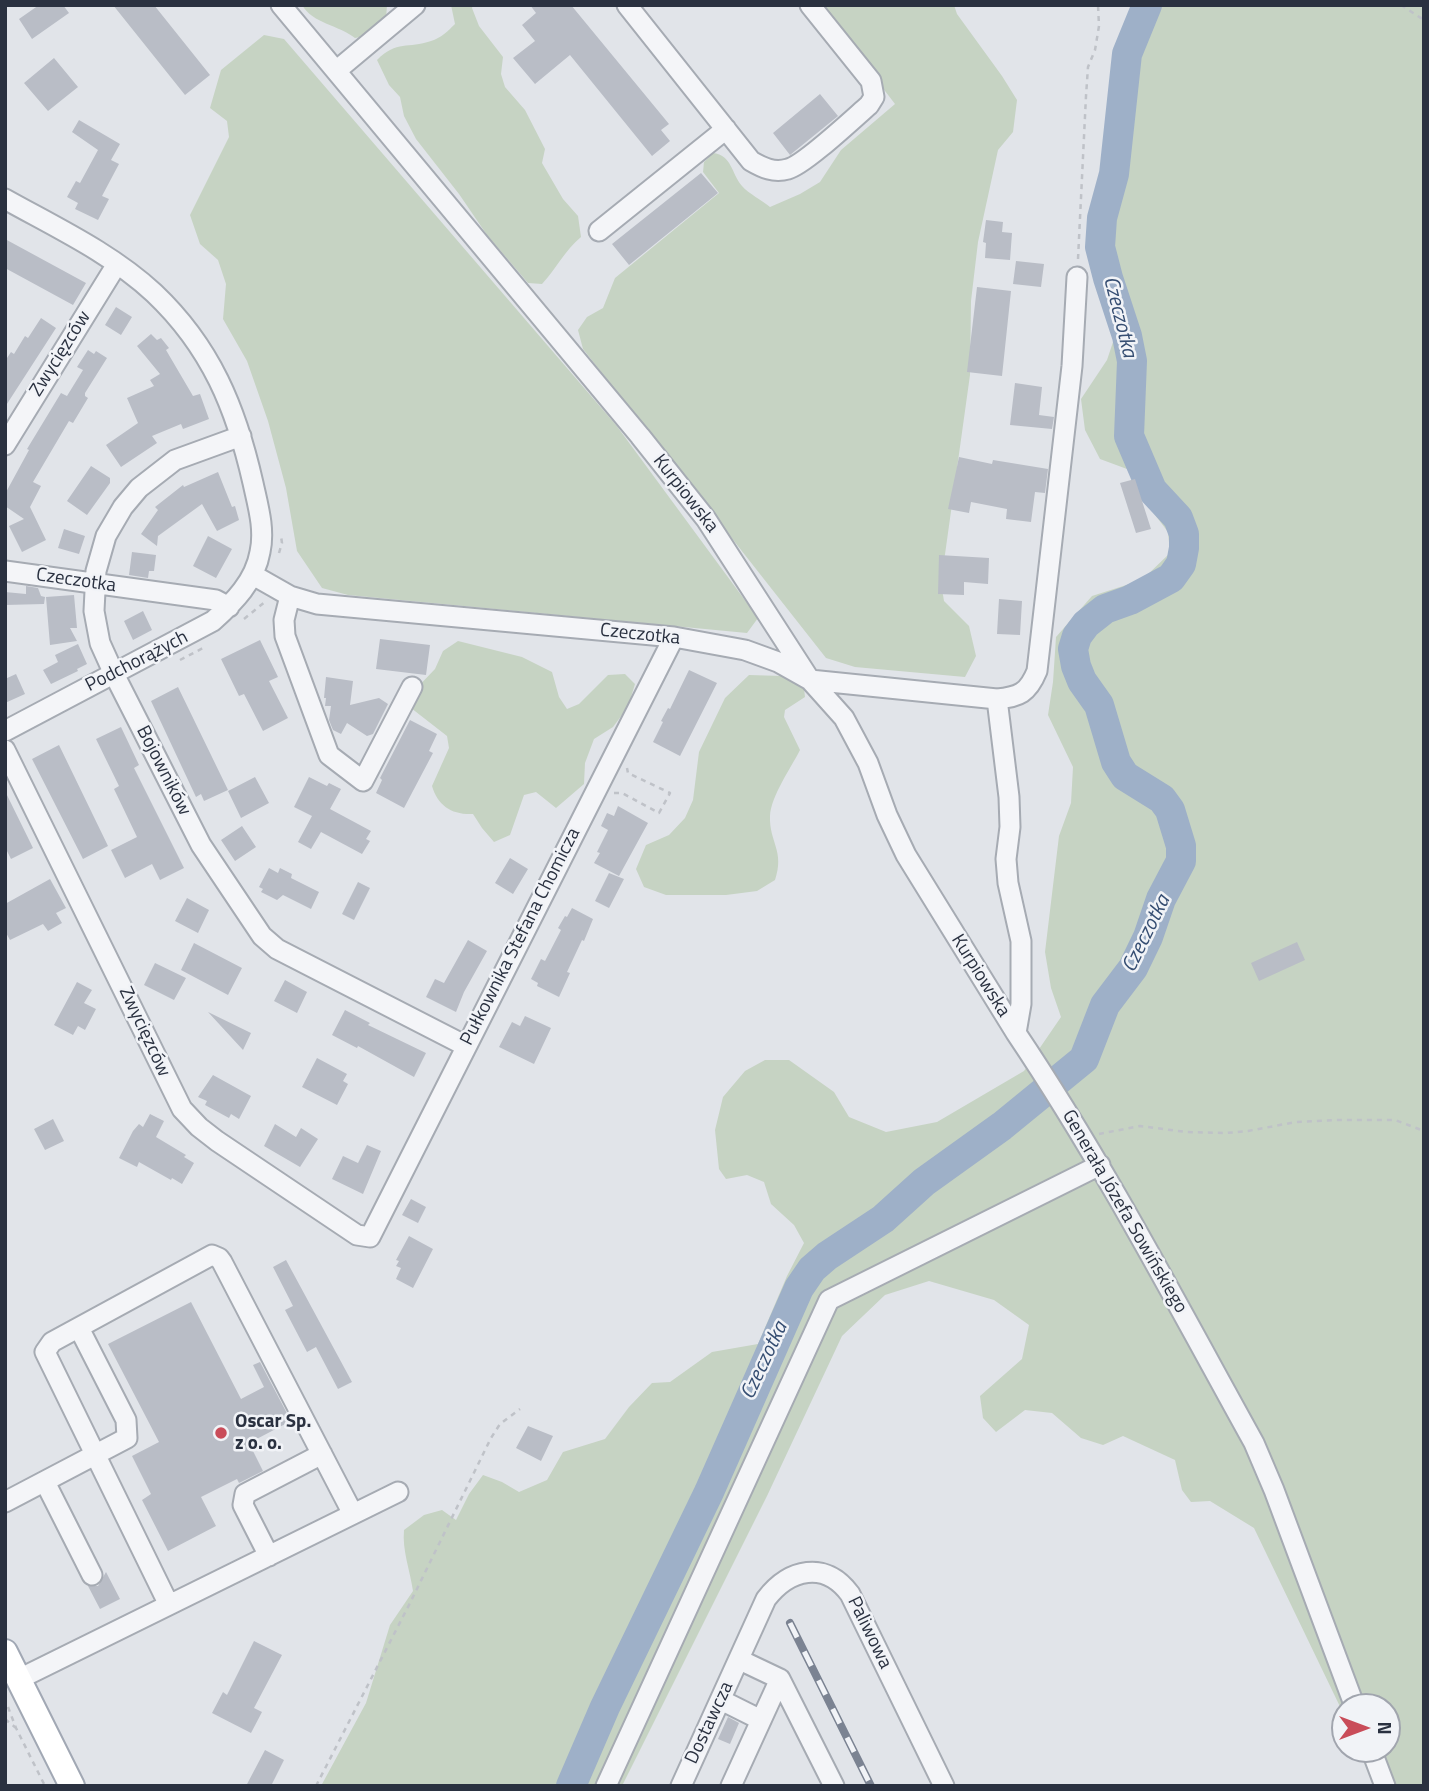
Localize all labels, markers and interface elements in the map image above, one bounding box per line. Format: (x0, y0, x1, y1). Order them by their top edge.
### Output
water label: Czeczotka (1097, 274, 1141, 360)
street label: Zwycięzców (26, 307, 96, 401)
street label: Kurpiowska (647, 450, 723, 538)
street label: Czeczotka (35, 564, 117, 598)
street label: Czeczotka (599, 619, 681, 651)
street label: Podchorążych (82, 626, 192, 698)
street label: Bojowników (131, 722, 195, 820)
street label: Pułkownika Stefana Chomicza (456, 825, 586, 1049)
water label: Czeczotka (1118, 891, 1176, 977)
street label: Kurpiowska (946, 930, 1014, 1022)
street label: Zwycięzców (113, 983, 175, 1081)
street label: Generała Józefa Sowińskiego (1056, 1106, 1192, 1318)
water label: Czeczotka (736, 1318, 794, 1404)
place label: Oscar Sp. z o. o. (235, 1411, 311, 1455)
marker: Oscar Sp. z o. o. (213, 1425, 229, 1441)
street label: Paliwowa (842, 1593, 896, 1673)
street label: Dostawcza (681, 1678, 739, 1768)
north arrow (1331, 1693, 1401, 1763)
text: N (1371, 1721, 1400, 1735)

